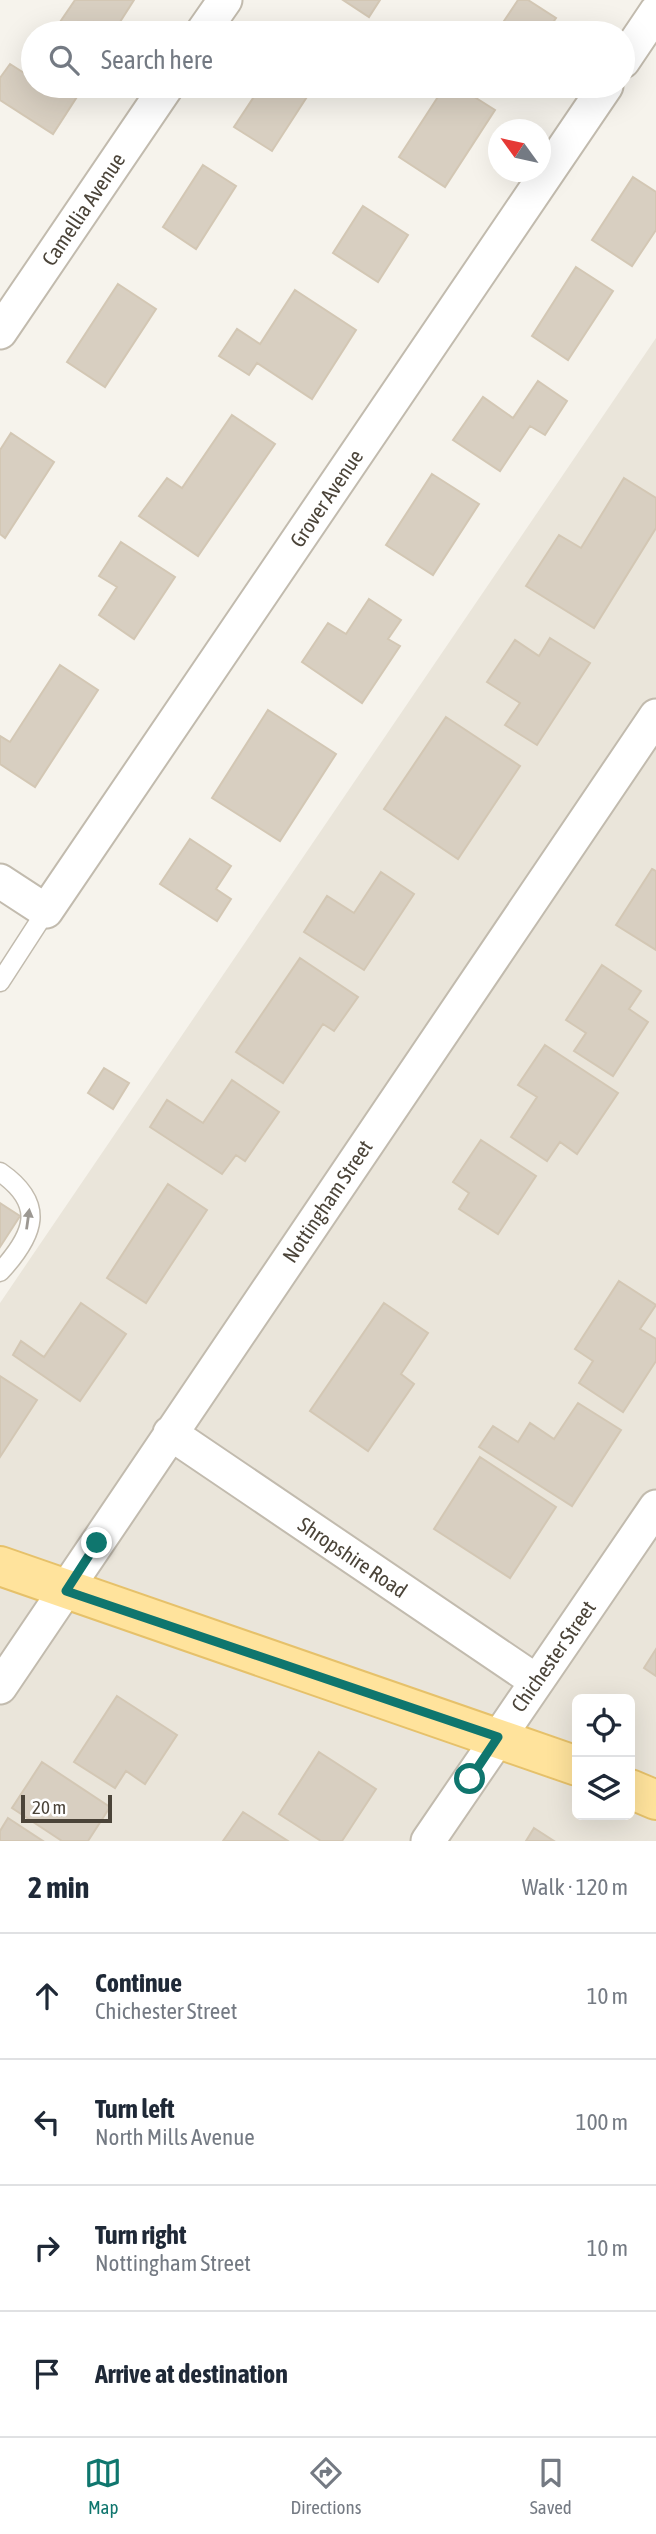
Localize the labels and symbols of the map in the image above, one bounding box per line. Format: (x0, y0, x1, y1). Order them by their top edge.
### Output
north arrow (488, 119, 551, 182)
street label: Camellia Avenue (37, 148, 129, 270)
street label: Grover Avenue (285, 445, 367, 551)
street label: Nottingham Street (277, 1135, 377, 1267)
one-way arrow (23, 1208, 34, 1230)
street label: Shropshire Road (294, 1512, 412, 1602)
route end (81, 1527, 112, 1558)
street label: Chichester Street (506, 1596, 600, 1716)
route start (454, 1763, 485, 1794)
scale bar (21, 1792, 112, 1824)

